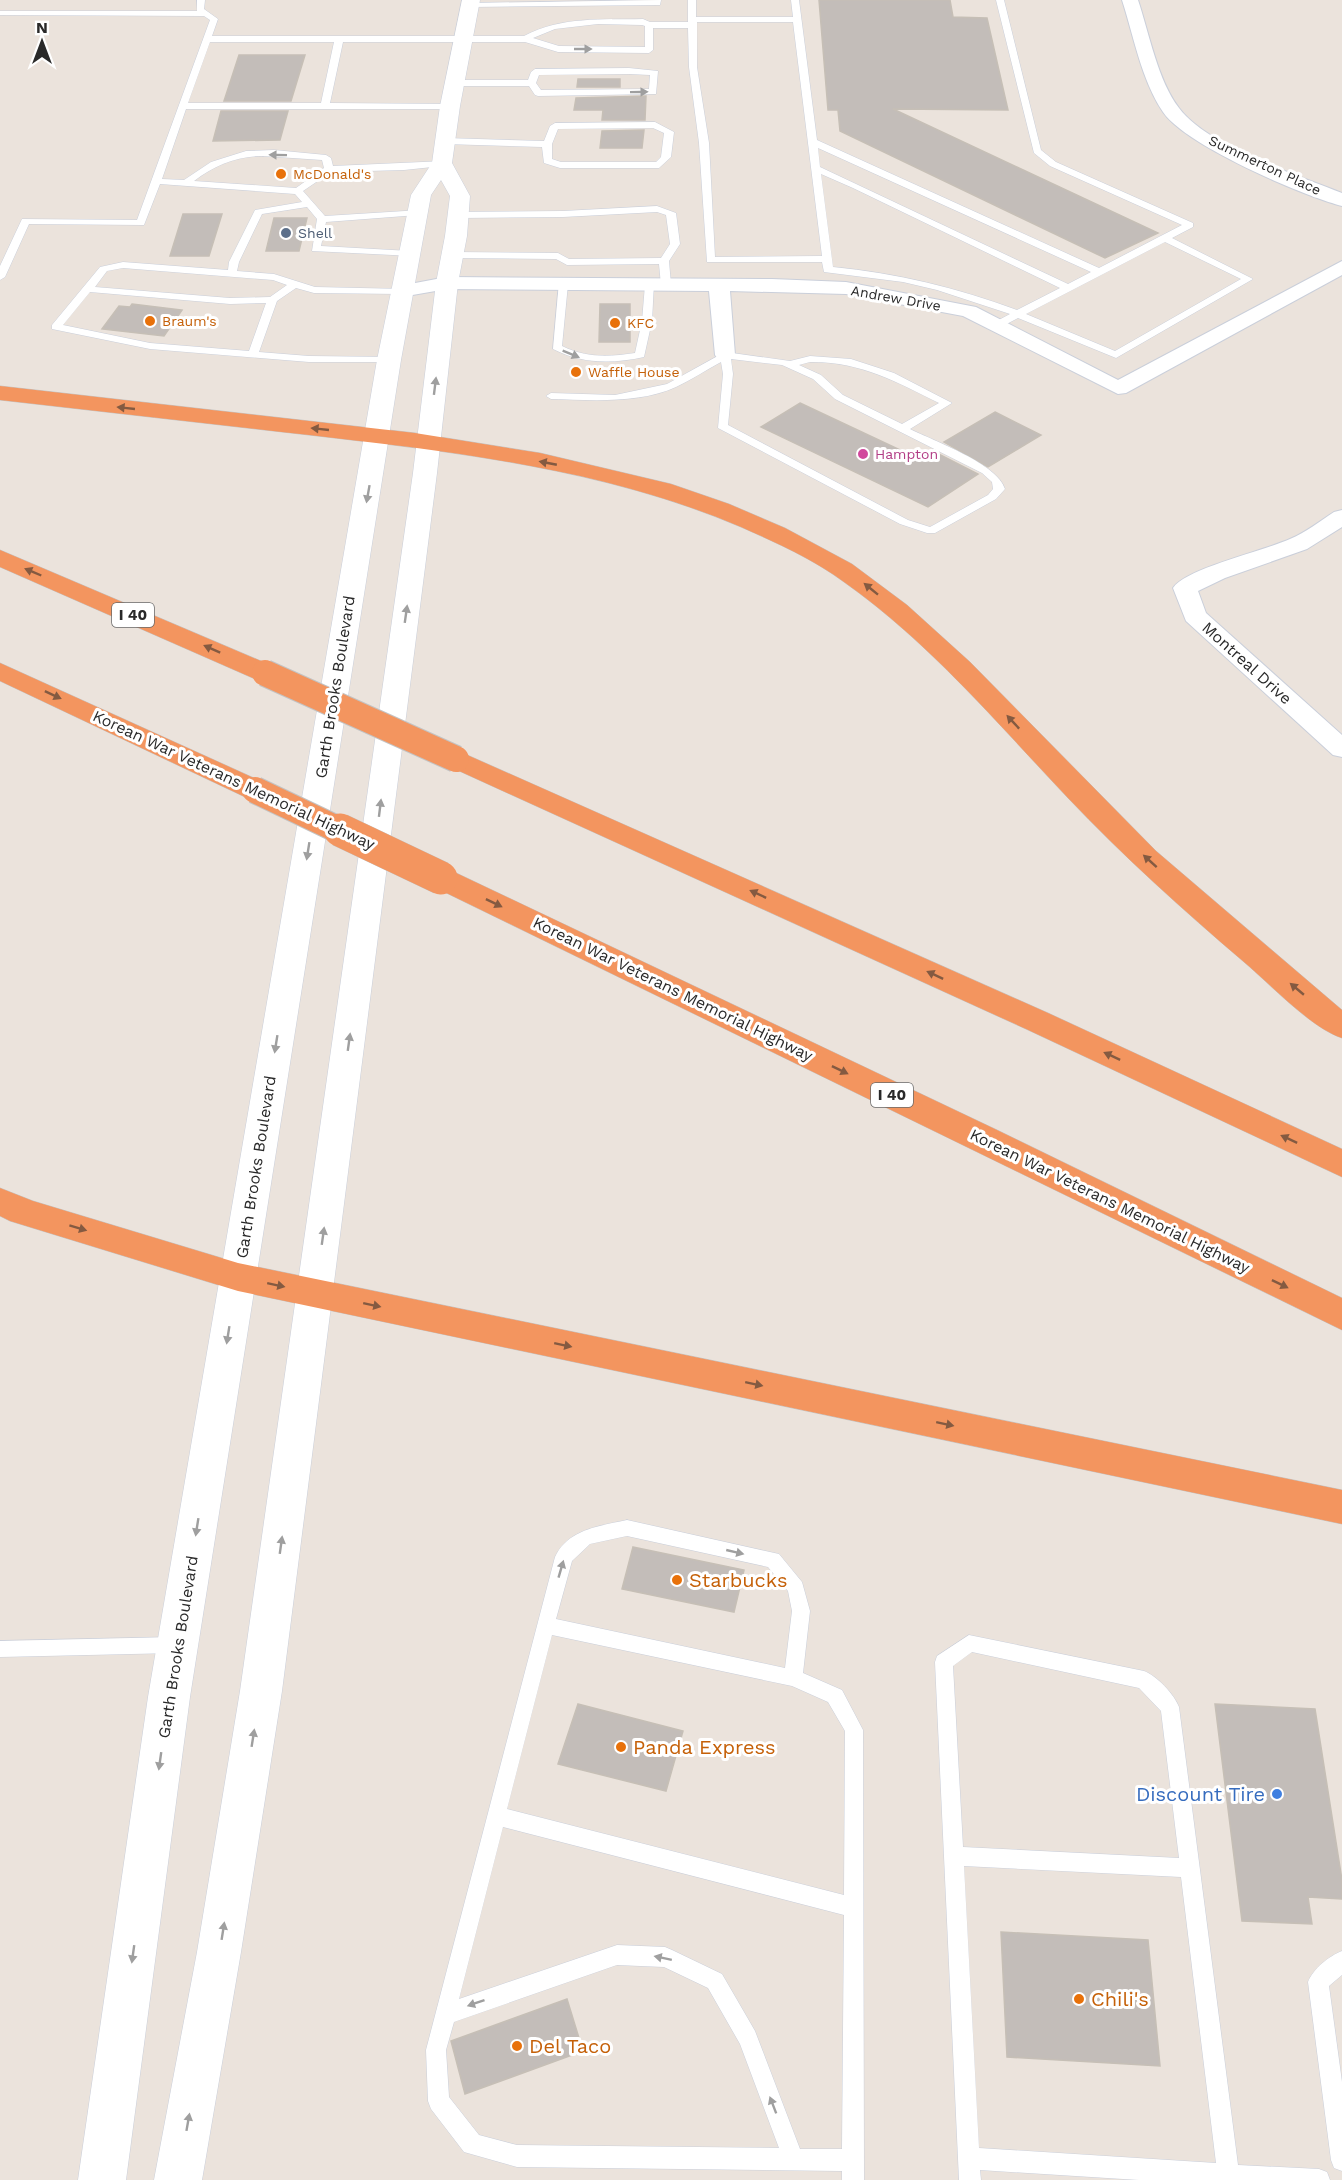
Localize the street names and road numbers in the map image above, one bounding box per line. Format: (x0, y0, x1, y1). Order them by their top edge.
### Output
street label: Summerton Place (1206, 132, 1324, 198)
street label: Andrew Drive (850, 282, 942, 314)
street label: Garth Brooks Boulevard (311, 594, 359, 780)
road number: I 40 (112, 603, 154, 627)
street label: Montreal Drive (1198, 618, 1296, 708)
street label: Korean War Veterans Memorial Highway (90, 706, 379, 854)
street label: Korean War Veterans Memorial Highway (530, 913, 817, 1066)
street label: Garth Brooks Boulevard (232, 1074, 280, 1260)
road number: I 40 (871, 1083, 913, 1107)
street label: Korean War Veterans Memorial Highway (967, 1125, 1254, 1278)
street label: Garth Brooks Boulevard (154, 1554, 202, 1740)

